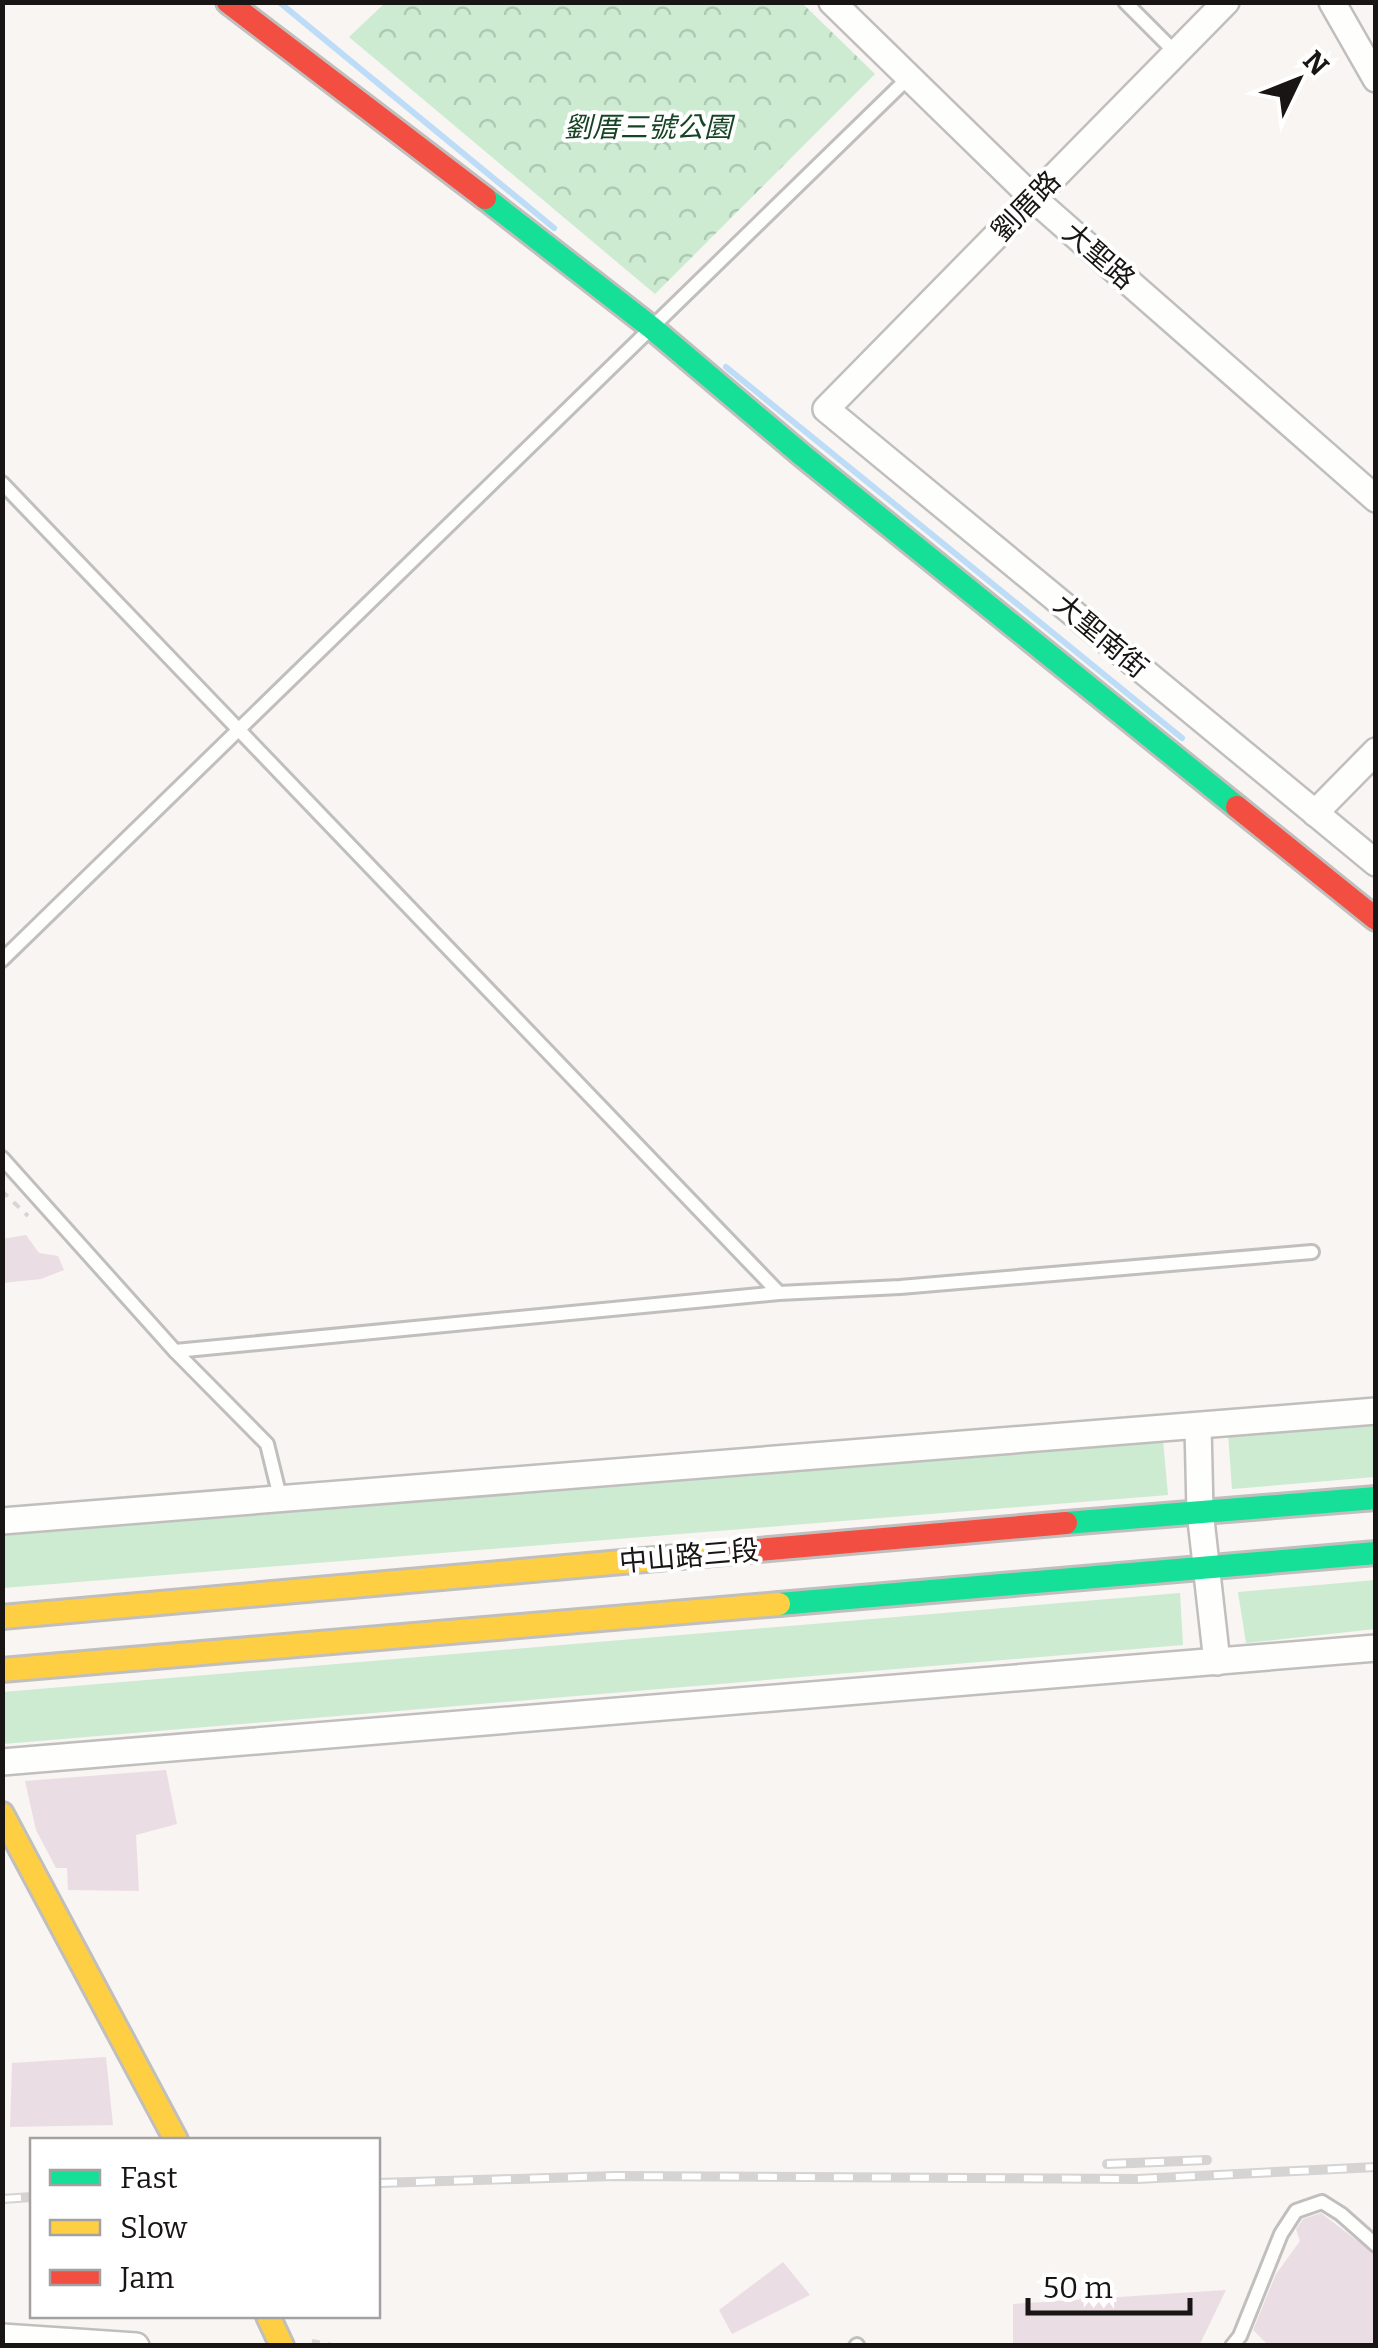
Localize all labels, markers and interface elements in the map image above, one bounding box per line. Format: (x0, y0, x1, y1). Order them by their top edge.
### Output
north arrow (1248, 30, 1348, 130)
text: N (1296, 44, 1335, 82)
park label: 劉厝三號公園 (564, 111, 736, 144)
street label: 劉厝路 (985, 164, 1067, 248)
street label: 大聖路 (1056, 216, 1142, 296)
street label: 大聖南街 (1047, 587, 1155, 685)
street label: 中山路三段 (618, 1533, 760, 1579)
legend (30, 2138, 380, 2318)
text: Fast (120, 2160, 178, 2196)
text: Slow (120, 2210, 188, 2246)
scale bar (1028, 2253, 1190, 2315)
text: Jam (119, 2260, 175, 2296)
text: 50 m (1043, 2270, 1113, 2306)

